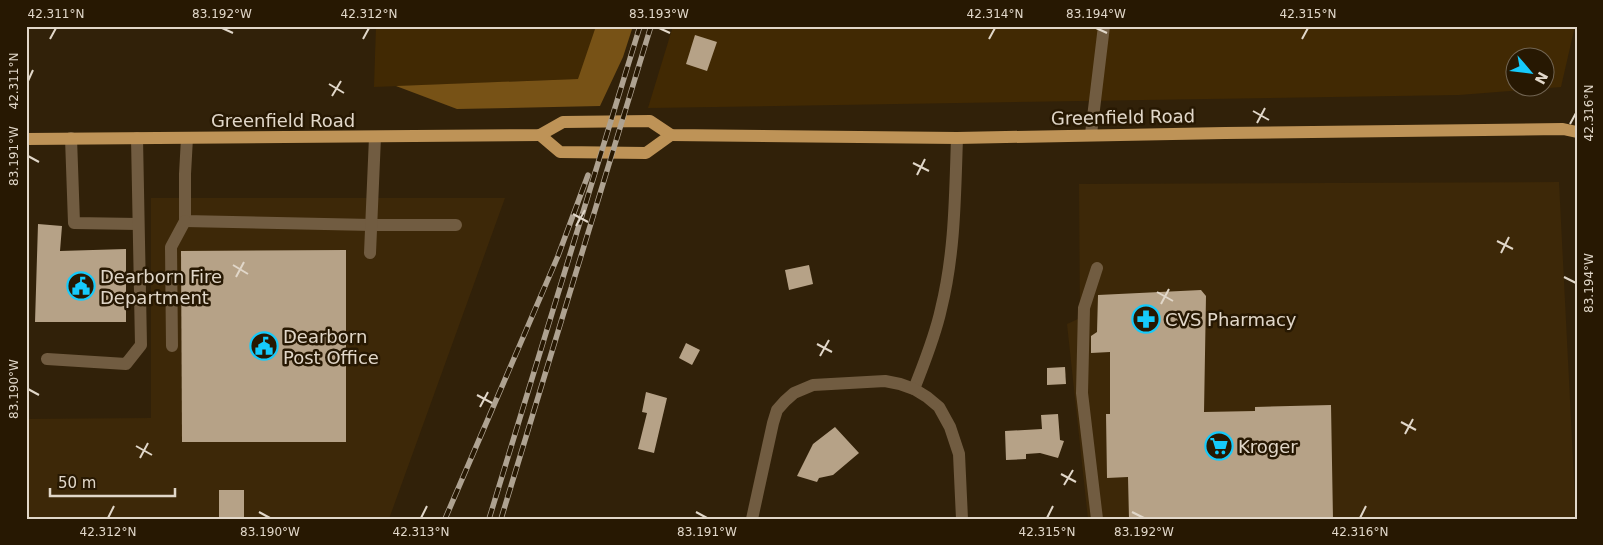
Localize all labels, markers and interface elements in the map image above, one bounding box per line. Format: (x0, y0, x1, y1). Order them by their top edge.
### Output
text: 42.311°N (28, 7, 84, 21)
text: 83.192°W (192, 7, 252, 21)
text: 42.312°N (341, 7, 397, 21)
text: 83.193°W (629, 7, 689, 21)
text: 42.314°N (967, 7, 1023, 21)
text: 83.194°W (1066, 7, 1126, 21)
text: 42.315°N (1280, 7, 1336, 21)
north arrow (1506, 48, 1556, 98)
text: 42.311°N (7, 53, 21, 109)
text: N (1532, 69, 1551, 87)
text: 42.316°N (1582, 85, 1596, 141)
street label: Greenfield Road (1051, 105, 1195, 129)
street label: Greenfield Road (211, 110, 355, 131)
text: 83.191°W (7, 126, 21, 186)
text: 83.194°W (1582, 253, 1596, 313)
place label: Dearborn Fire Department (100, 266, 222, 308)
public building icon: Dearborn Fire Department (66, 271, 96, 301)
pharmacy icon: CVS Pharmacy (1131, 304, 1161, 334)
place label: CVS Pharmacy (1165, 309, 1297, 330)
place label: Dearborn Post Office (283, 326, 379, 368)
public building icon: Dearborn Post Office (249, 331, 279, 361)
text: 83.190°W (7, 359, 21, 419)
supermarket icon: Kroger (1204, 431, 1234, 461)
place label: Kroger (1238, 436, 1298, 457)
scale bar (50, 465, 175, 497)
text: 50 m (58, 474, 96, 492)
text: 42.312°N (80, 525, 136, 539)
text: 83.190°W (240, 525, 300, 539)
text: 42.313°N (393, 525, 449, 539)
text: 83.191°W (677, 525, 737, 539)
text: 42.315°N (1019, 525, 1075, 539)
text: 83.192°W (1114, 525, 1174, 539)
text: 42.316°N (1332, 525, 1388, 539)

